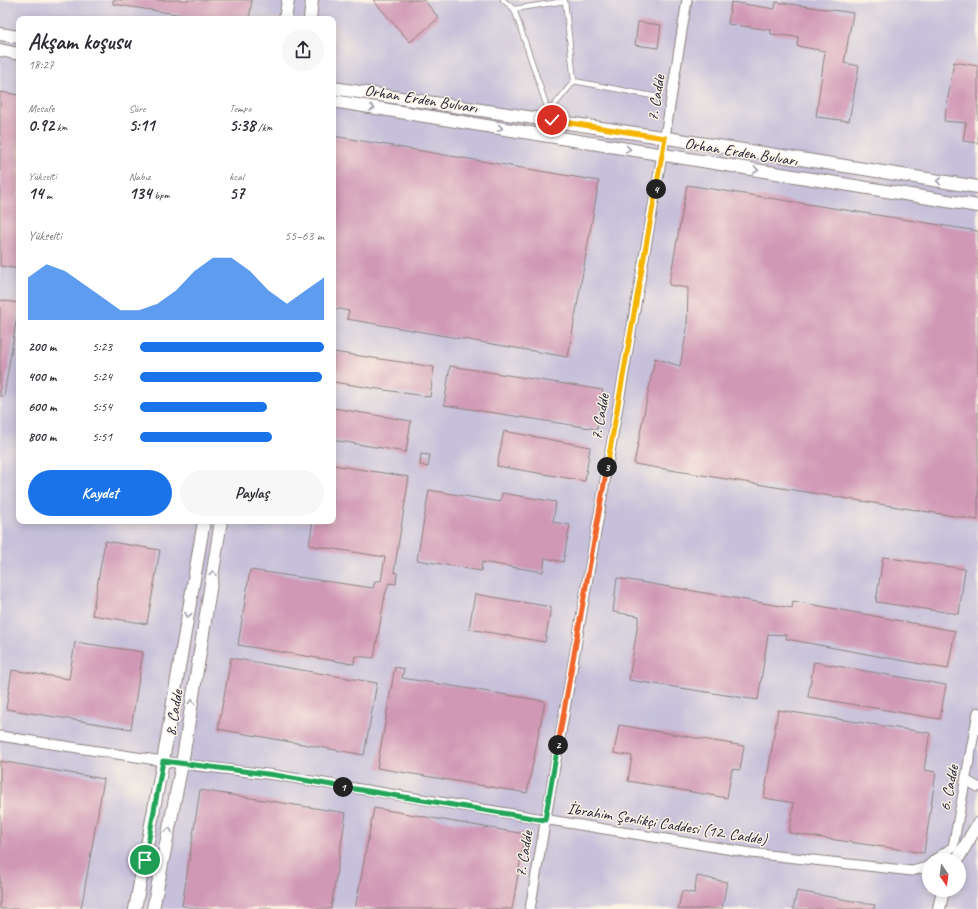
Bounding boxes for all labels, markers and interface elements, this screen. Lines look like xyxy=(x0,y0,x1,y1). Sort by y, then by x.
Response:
text: Akşam koşusu xyxy=(28,28,130,56)
button: share xyxy=(282,29,324,71)
text: 18:27 xyxy=(28,57,54,73)
street label: 7. Cadde xyxy=(642,72,670,123)
street label: Orhan Erden Bulvarı xyxy=(363,80,480,118)
text: Mesafe xyxy=(28,101,54,115)
text: Süre xyxy=(129,101,146,115)
text: Tempo xyxy=(229,101,251,115)
one-way arrow xyxy=(368,103,375,111)
pin xyxy=(535,103,569,137)
icon: check xyxy=(541,109,563,131)
text: 0.92 xyxy=(28,115,54,136)
text: 5:11 xyxy=(129,115,155,136)
text: 5:38 xyxy=(229,115,255,136)
text: km xyxy=(54,120,68,134)
text: /km xyxy=(255,120,272,134)
one-way arrow xyxy=(497,123,503,132)
street label: Orhan Erden Bulvarı xyxy=(683,133,800,171)
one-way arrow xyxy=(625,144,631,153)
one-way arrow xyxy=(753,166,759,174)
text: Yükselti xyxy=(28,169,57,183)
text: Nabız xyxy=(129,169,150,183)
text: kcal xyxy=(229,169,244,183)
one-way arrow xyxy=(936,177,943,186)
pin: 4 xyxy=(646,179,666,199)
text: 4 xyxy=(654,182,658,196)
text: 14 xyxy=(28,183,43,204)
text: 134 xyxy=(129,183,152,204)
text: 57 xyxy=(229,183,244,204)
text: m xyxy=(43,188,52,202)
text: bpm xyxy=(152,188,169,202)
text: Yükselti xyxy=(28,228,62,244)
text: 55–63 m xyxy=(284,228,324,244)
text: 200 m xyxy=(28,339,56,355)
text: 5:23 xyxy=(92,339,112,355)
text: 400 m xyxy=(28,369,56,385)
text: 5:24 xyxy=(92,369,112,385)
street label: 7. Cadde xyxy=(586,391,614,442)
text: 600 m xyxy=(28,399,56,415)
text: 5:54 xyxy=(92,399,112,415)
text: 800 m xyxy=(28,429,56,445)
text: 5:51 xyxy=(92,429,112,445)
pin: 3 xyxy=(597,457,617,477)
text: 3 xyxy=(605,460,609,474)
button: Kaydet xyxy=(28,470,172,516)
button: Paylaş xyxy=(180,470,324,516)
one-way arrow xyxy=(208,570,217,576)
one-way arrow xyxy=(184,612,193,618)
street label: 8. Cadde xyxy=(160,687,188,738)
one-way arrow xyxy=(187,699,196,705)
pin: 2 xyxy=(548,735,568,755)
text: 2 xyxy=(556,738,560,752)
street label: 6. Cadde xyxy=(935,761,964,813)
pin: 1 xyxy=(333,777,353,797)
text: 1 xyxy=(341,780,345,794)
street label: İbrahim Şenlikçi Caddesi (12. Cadde) xyxy=(566,798,769,850)
one-way arrow xyxy=(164,826,172,833)
street label: 7. Cadde xyxy=(510,828,538,879)
pin xyxy=(128,843,162,877)
icon: arrive xyxy=(134,849,156,871)
north arrow xyxy=(922,853,966,897)
map controls xyxy=(922,853,966,897)

